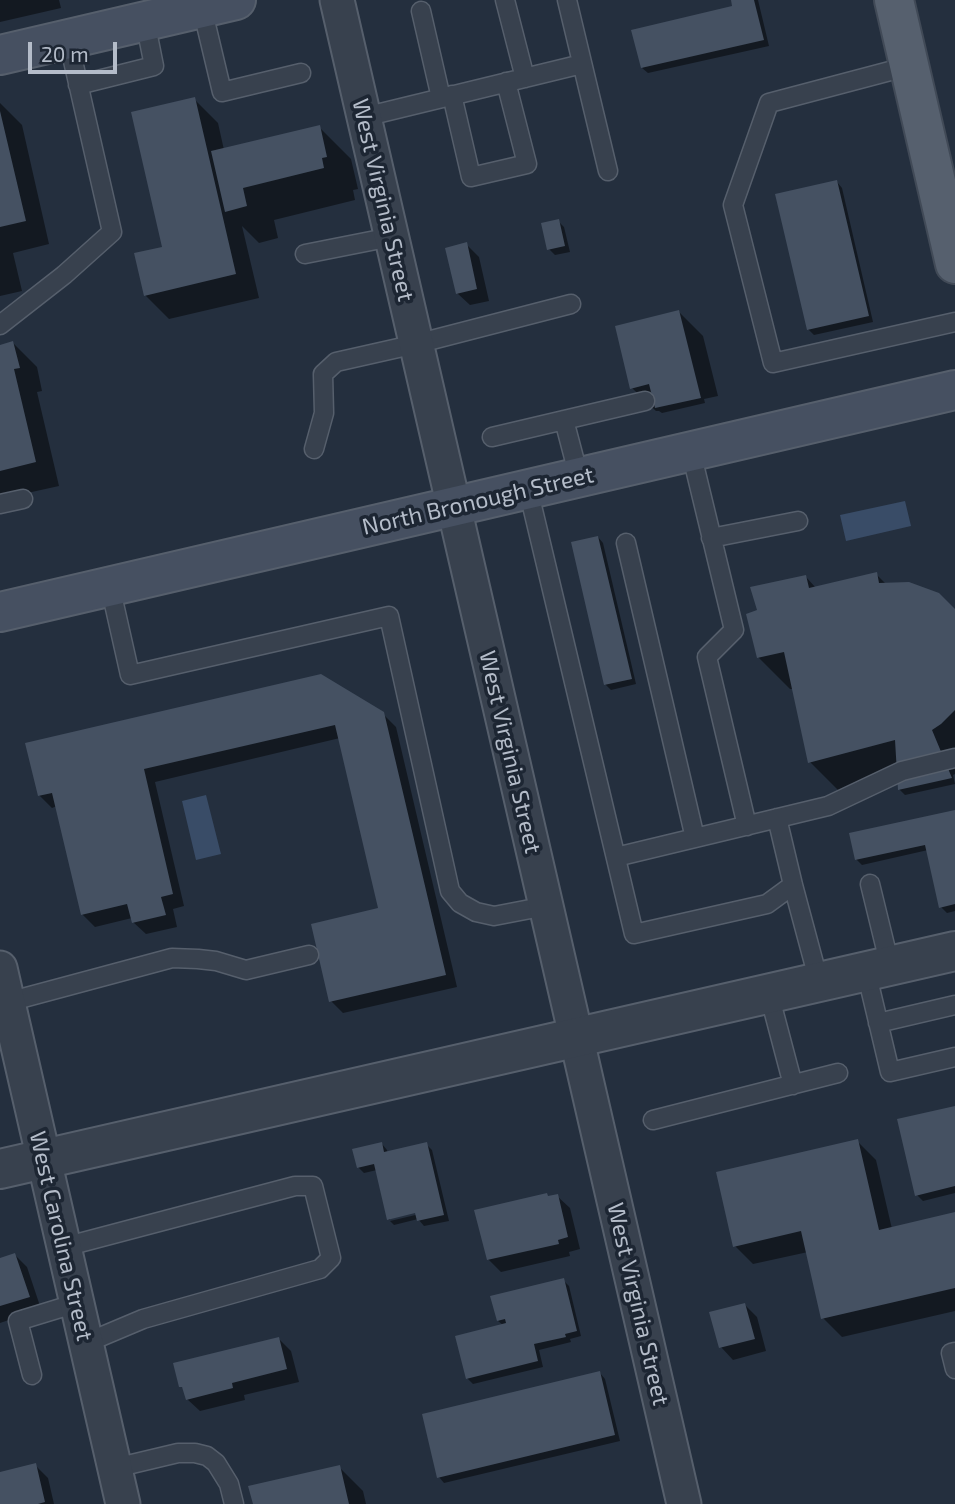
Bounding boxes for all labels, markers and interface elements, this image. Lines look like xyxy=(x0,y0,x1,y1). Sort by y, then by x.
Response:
scale bar xyxy=(32,28,121,72)
text: 20 m xyxy=(41,41,89,66)
street label: West Virginia Street xyxy=(346,96,420,304)
street label: North Bronough Street xyxy=(360,461,596,541)
street label: West Virginia Street xyxy=(473,648,547,856)
street label: West Carolina Street xyxy=(23,1128,99,1344)
street label: West Virginia Street xyxy=(601,1200,675,1408)

